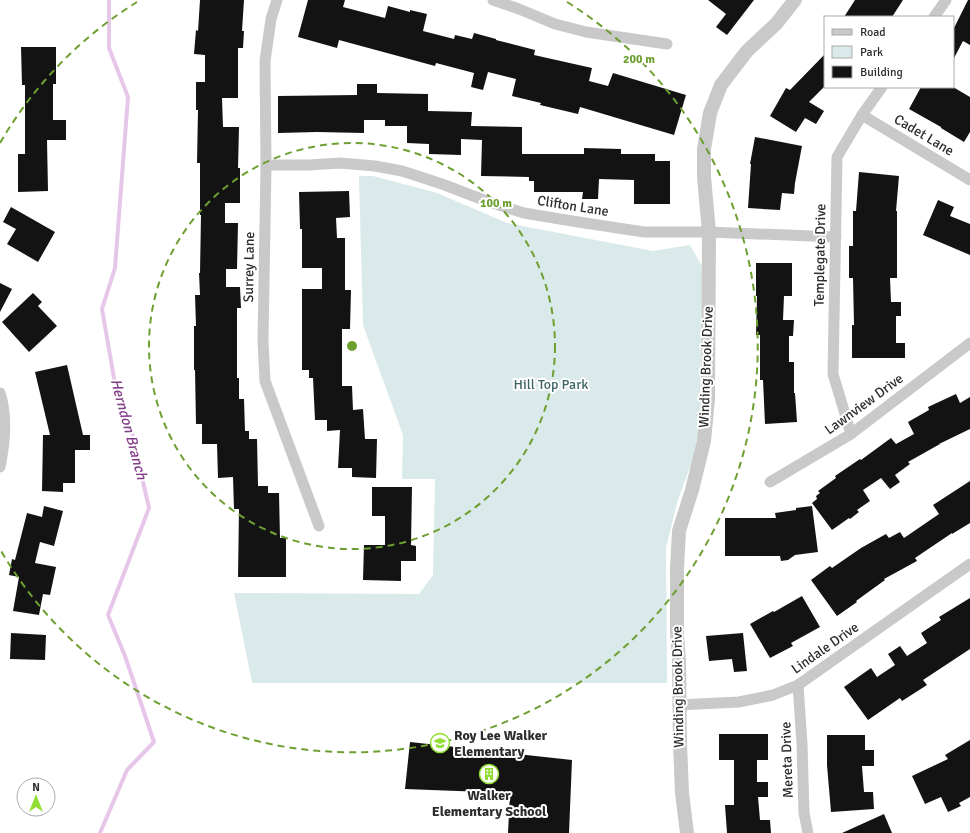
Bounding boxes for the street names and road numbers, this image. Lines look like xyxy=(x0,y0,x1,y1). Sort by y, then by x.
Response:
street label: Cadet Lane xyxy=(891,111,957,159)
street label: Clifton Lane xyxy=(536,192,610,220)
street label: Templegate Drive xyxy=(811,203,829,307)
street label: Surrey Lane xyxy=(240,231,258,303)
street label: Winding Brook Drive xyxy=(695,306,717,428)
street label: Lawnview Drive xyxy=(821,370,907,438)
street label: Lindale Drive xyxy=(788,619,862,677)
street label: Winding Brook Drive xyxy=(668,626,688,748)
street label: Mereta Drive xyxy=(777,721,797,799)

